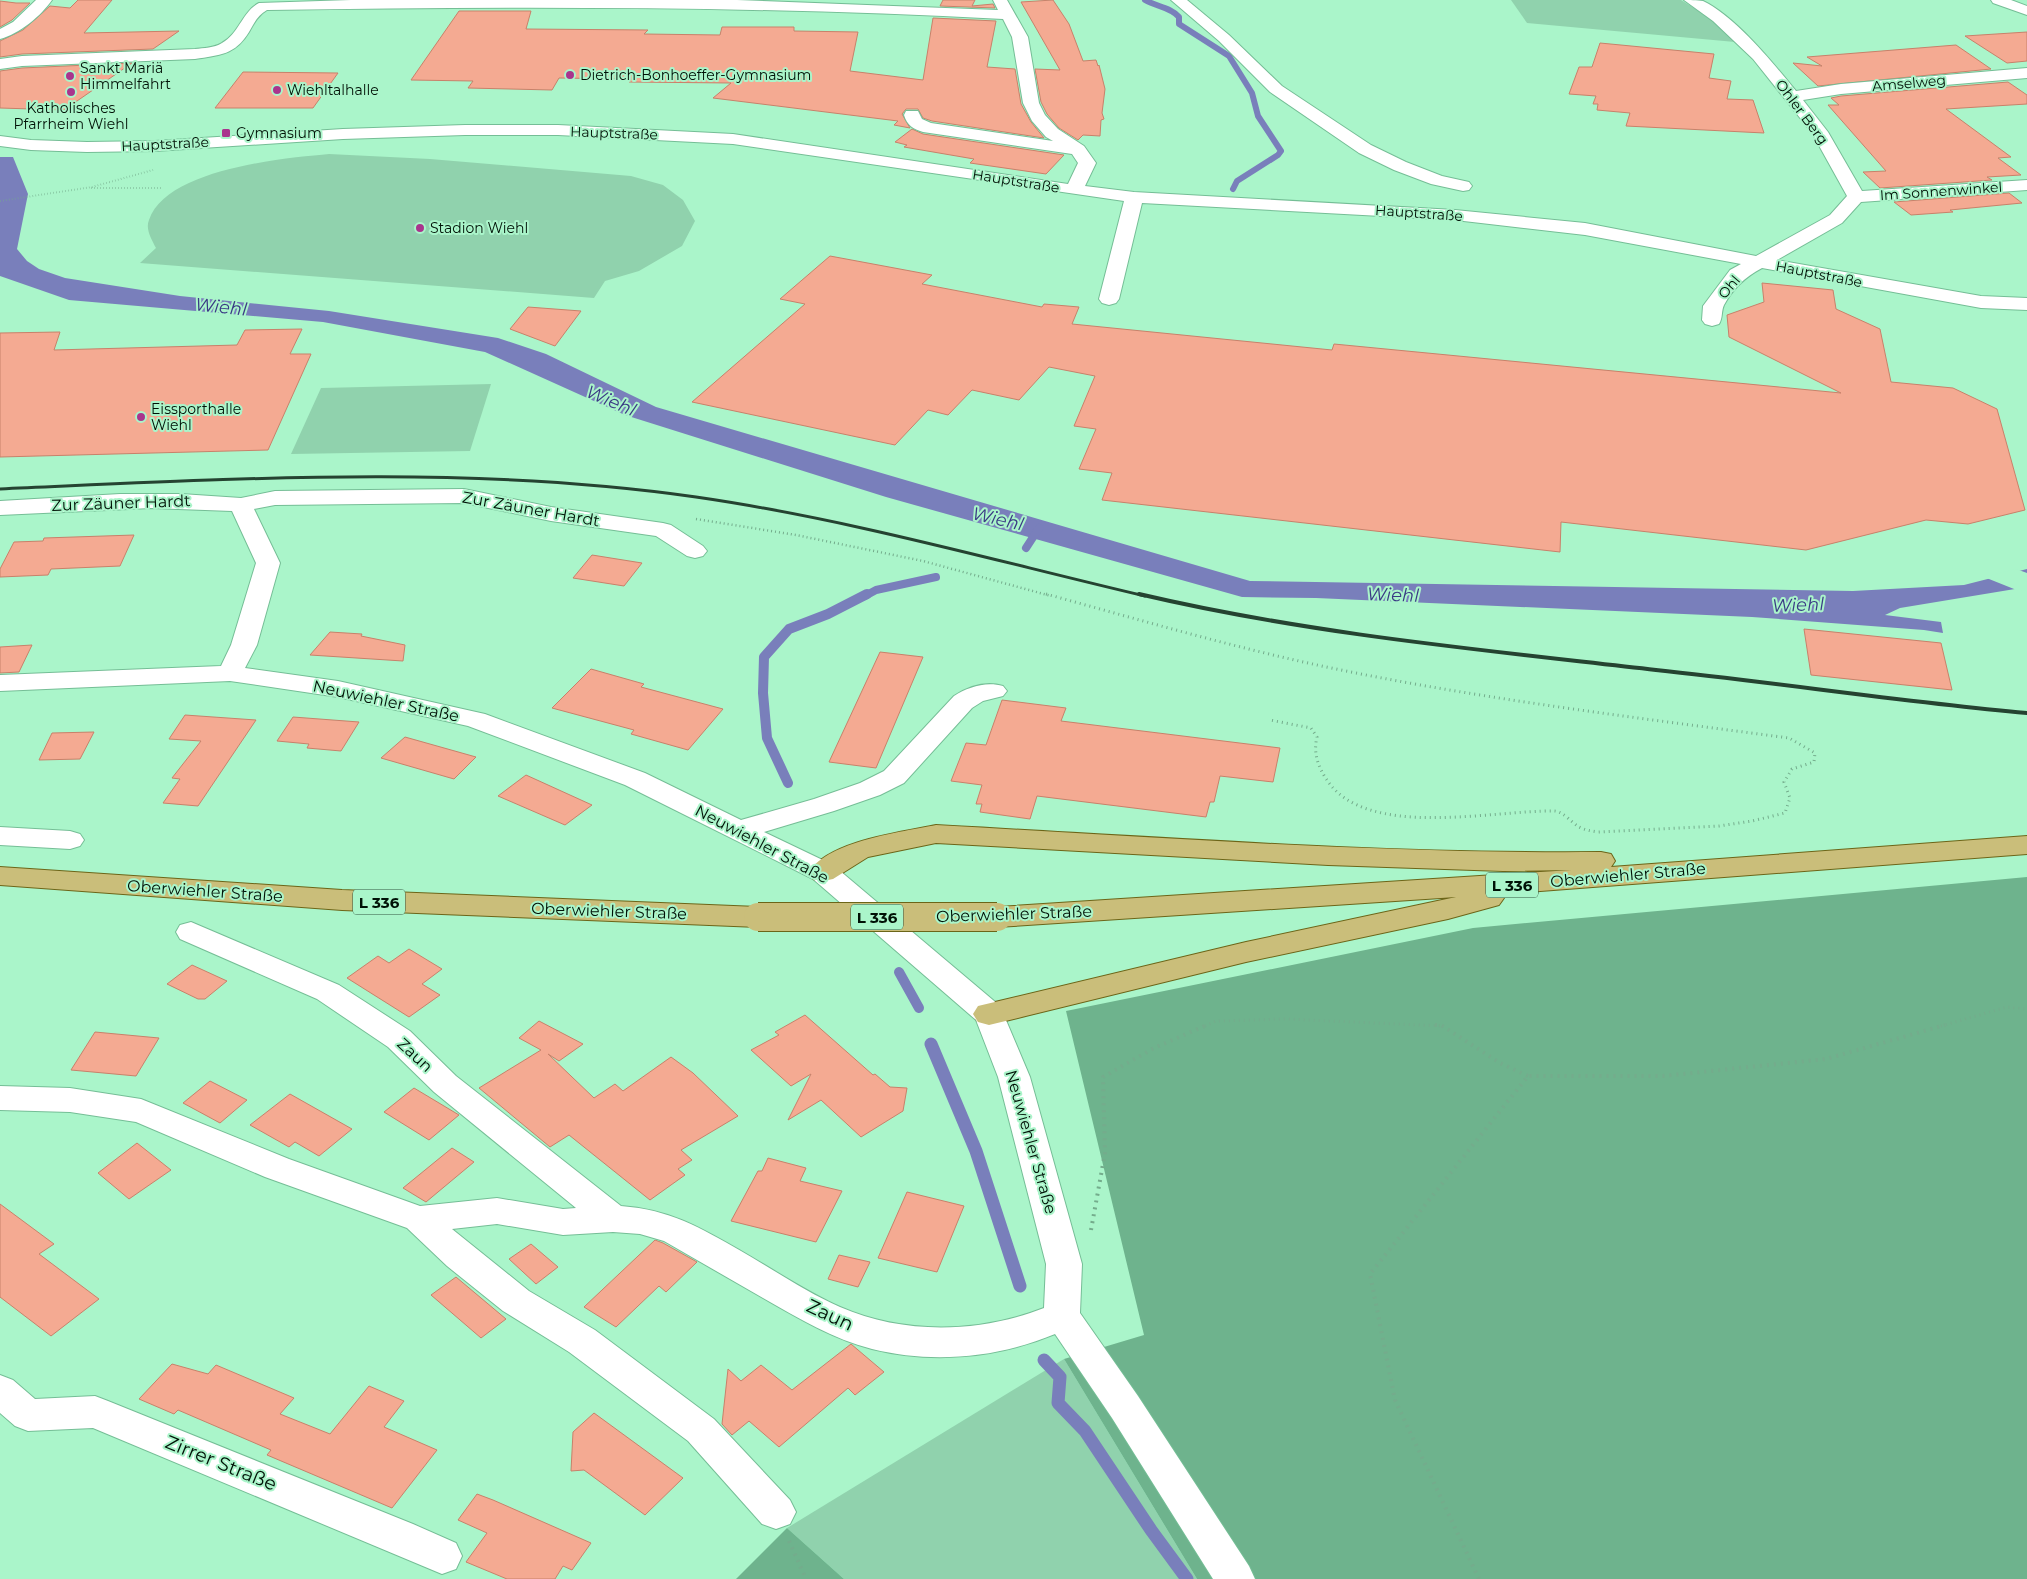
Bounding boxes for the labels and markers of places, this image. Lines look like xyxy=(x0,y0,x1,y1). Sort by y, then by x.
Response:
place label: Sankt Mariä Himmelfahrt xyxy=(80,59,171,93)
place label: Dietrich-Bonhoeffer-Gymnasium xyxy=(580,66,811,84)
marker: Dietrich-Bonhoeffer-Gymnasium xyxy=(564,69,576,81)
marker: Sankt Mariä Himmelfahrt xyxy=(64,70,76,82)
place label: Wiehltalhalle xyxy=(287,81,379,99)
marker: Wiehltalhalle xyxy=(271,84,283,96)
marker: Katholisches Pfarrheim Wiehl xyxy=(65,86,77,98)
place label: Katholisches Pfarrheim Wiehl xyxy=(14,99,128,133)
place label: Gymnasium xyxy=(236,124,322,142)
marker: Gymnasium xyxy=(220,127,232,139)
place label: Stadion Wiehl xyxy=(430,219,528,237)
marker: Stadion Wiehl xyxy=(414,222,426,234)
place label: Eissporthalle Wiehl xyxy=(151,400,241,434)
marker: Eissporthalle Wiehl xyxy=(135,411,147,423)

